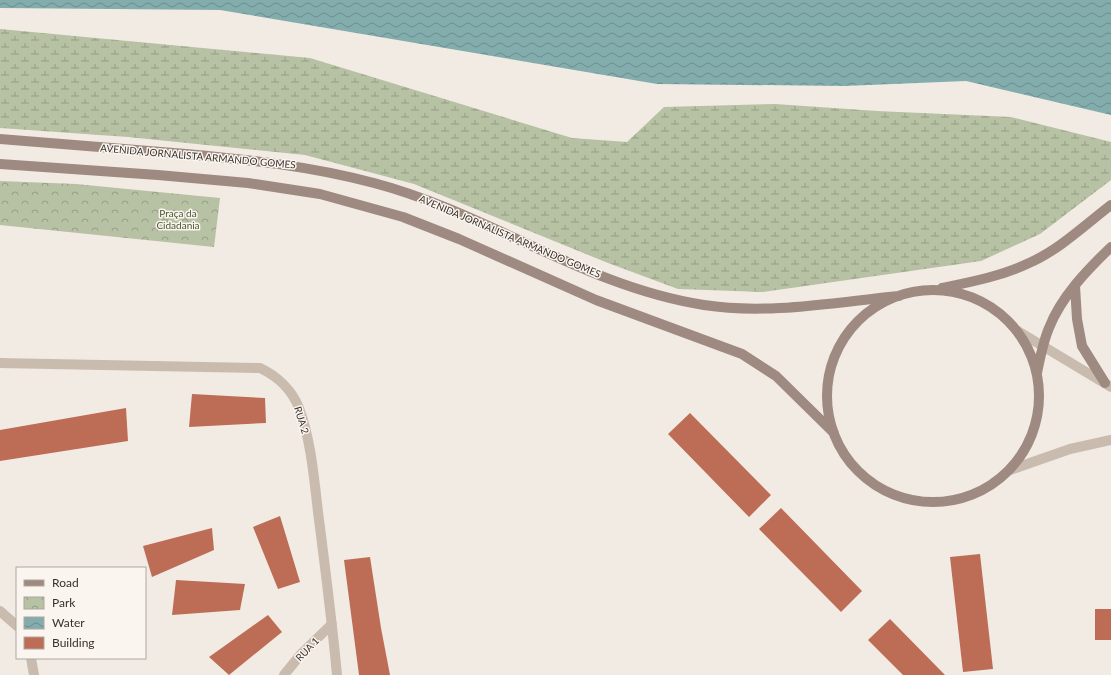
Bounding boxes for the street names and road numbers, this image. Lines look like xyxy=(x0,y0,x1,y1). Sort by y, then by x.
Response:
street label: AVENIDA JORNALISTA ARMANDO GOMES xyxy=(100,141,296,171)
street label: AVENIDA JORNALISTA ARMANDO GOMES xyxy=(417,192,603,280)
street label: RUA 2 xyxy=(292,405,312,435)
street label: RUA 1 xyxy=(293,635,321,663)

